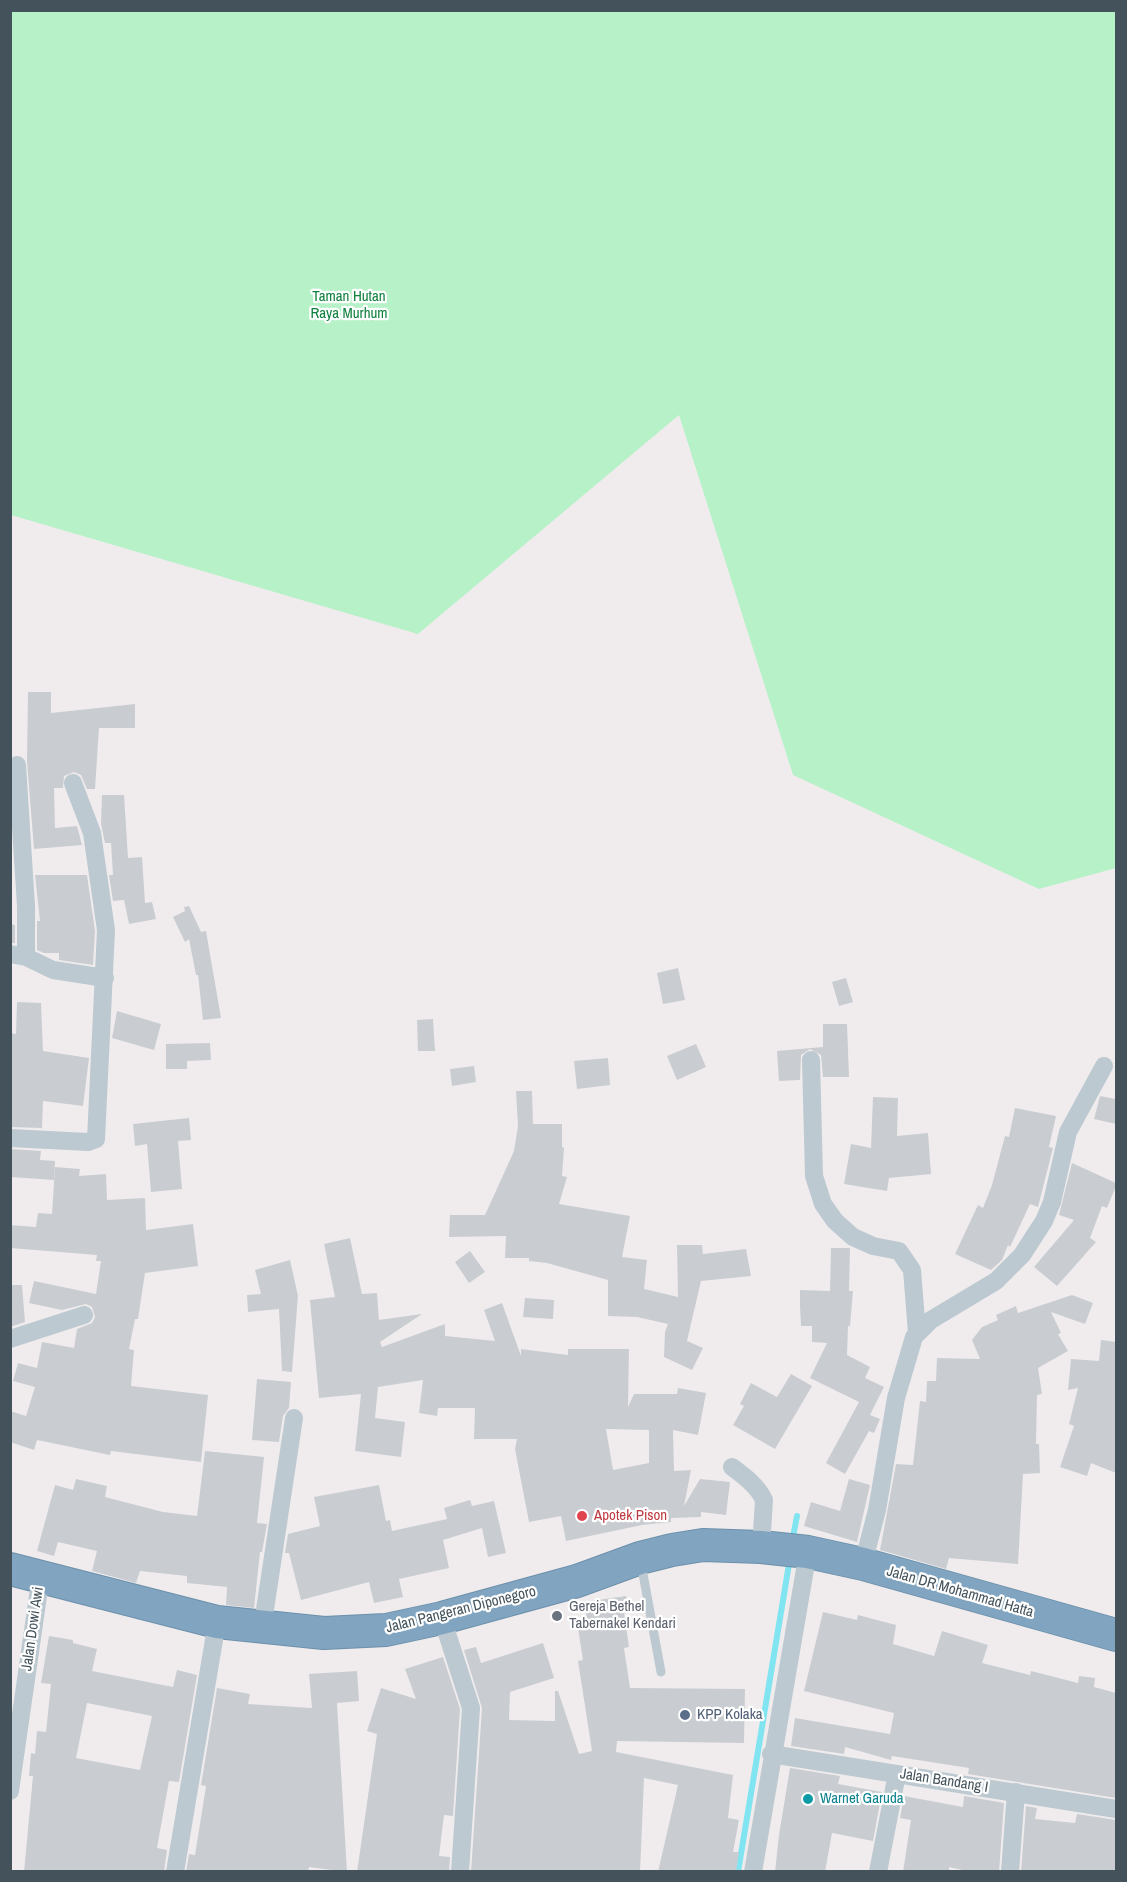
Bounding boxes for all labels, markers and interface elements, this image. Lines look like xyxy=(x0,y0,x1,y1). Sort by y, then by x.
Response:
park label: Taman Hutan Raya Murhum xyxy=(310,288,388,323)
place label: Apotek Pison xyxy=(594,1507,667,1525)
marker: Apotek Pison xyxy=(575,1509,589,1523)
street label: Jalan DR Mohammad Hatta xyxy=(885,1562,1035,1622)
street label: Jalan Pangeran Diponegoro xyxy=(384,1583,538,1637)
street label: Jalan Dowi Awi xyxy=(18,1586,48,1672)
place label: Gereja Bethel Tabernakel Kendari xyxy=(569,1598,676,1633)
marker: Gereja Bethel Tabernakel Kendari xyxy=(550,1609,564,1623)
place label: KPP Kolaka xyxy=(697,1706,763,1724)
marker: KPP Kolaka xyxy=(678,1708,692,1722)
street label: Jalan Bandang I xyxy=(899,1765,989,1797)
place label: Warnet Garuda xyxy=(820,1790,904,1808)
marker: Warnet Garuda xyxy=(801,1792,815,1806)

